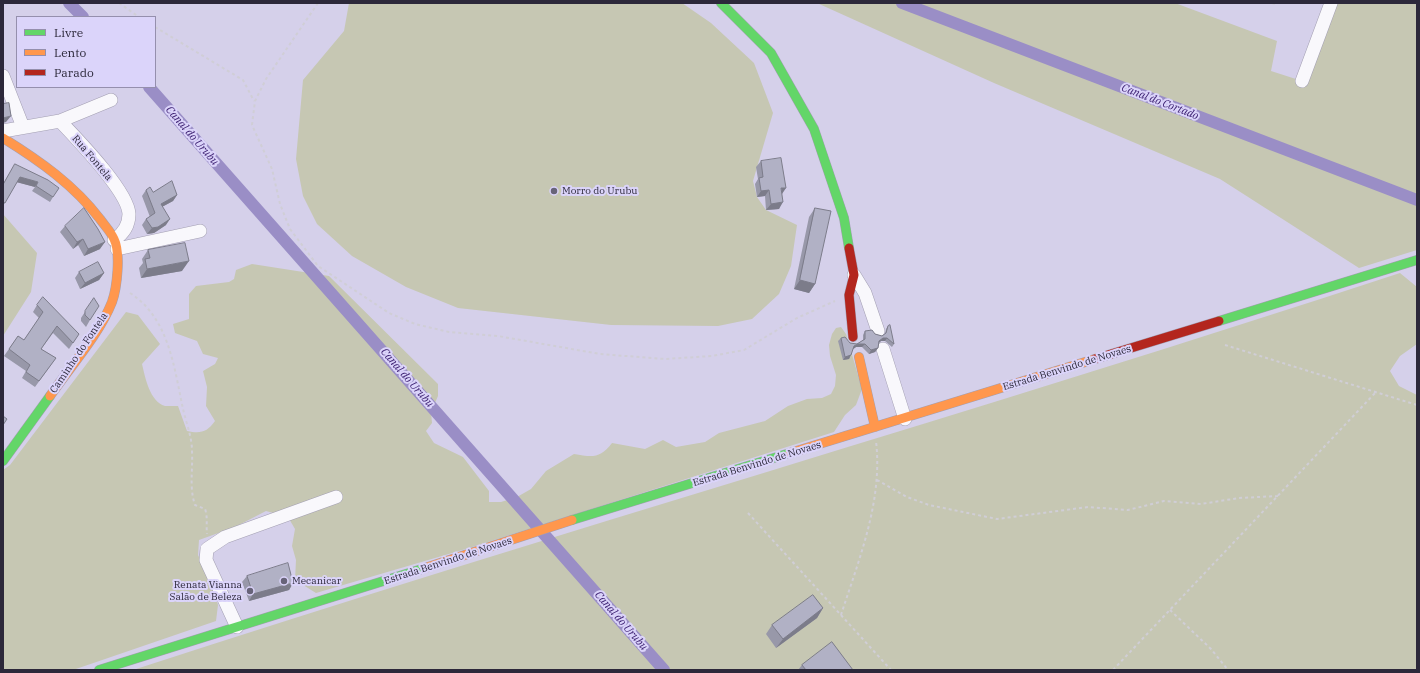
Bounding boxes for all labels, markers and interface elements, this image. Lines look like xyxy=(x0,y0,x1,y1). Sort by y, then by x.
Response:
legend xyxy=(16,16,156,88)
text: Livre xyxy=(54,25,83,40)
text: Lento xyxy=(54,45,86,60)
text: Parado xyxy=(54,65,94,80)
water label: Canal do Cortado xyxy=(1120,81,1200,123)
water label: Canal do Urubu xyxy=(163,104,221,168)
street label: Rua Fontela xyxy=(69,133,115,183)
place label: Morro do Urubu xyxy=(562,185,638,197)
marker: Morro do Urubu xyxy=(549,186,559,196)
street label: Caminho do Fontela xyxy=(48,311,110,395)
street label: Estrada Benvindo de Novaes xyxy=(1001,343,1133,393)
water label: Canal do Urubu xyxy=(378,346,436,410)
street label: Estrada Benvindo de Novaes xyxy=(691,439,823,489)
street label: Estrada Benvindo de Novaes xyxy=(383,535,513,587)
place label: Mecanicar xyxy=(292,575,341,587)
marker: Mecanicar xyxy=(279,576,289,586)
place label: Renata Vianna Salão de Beleza xyxy=(170,579,242,602)
marker: Renata Vianna Salão de Beleza xyxy=(245,586,255,596)
water label: Canal do Urubu xyxy=(592,589,650,653)

